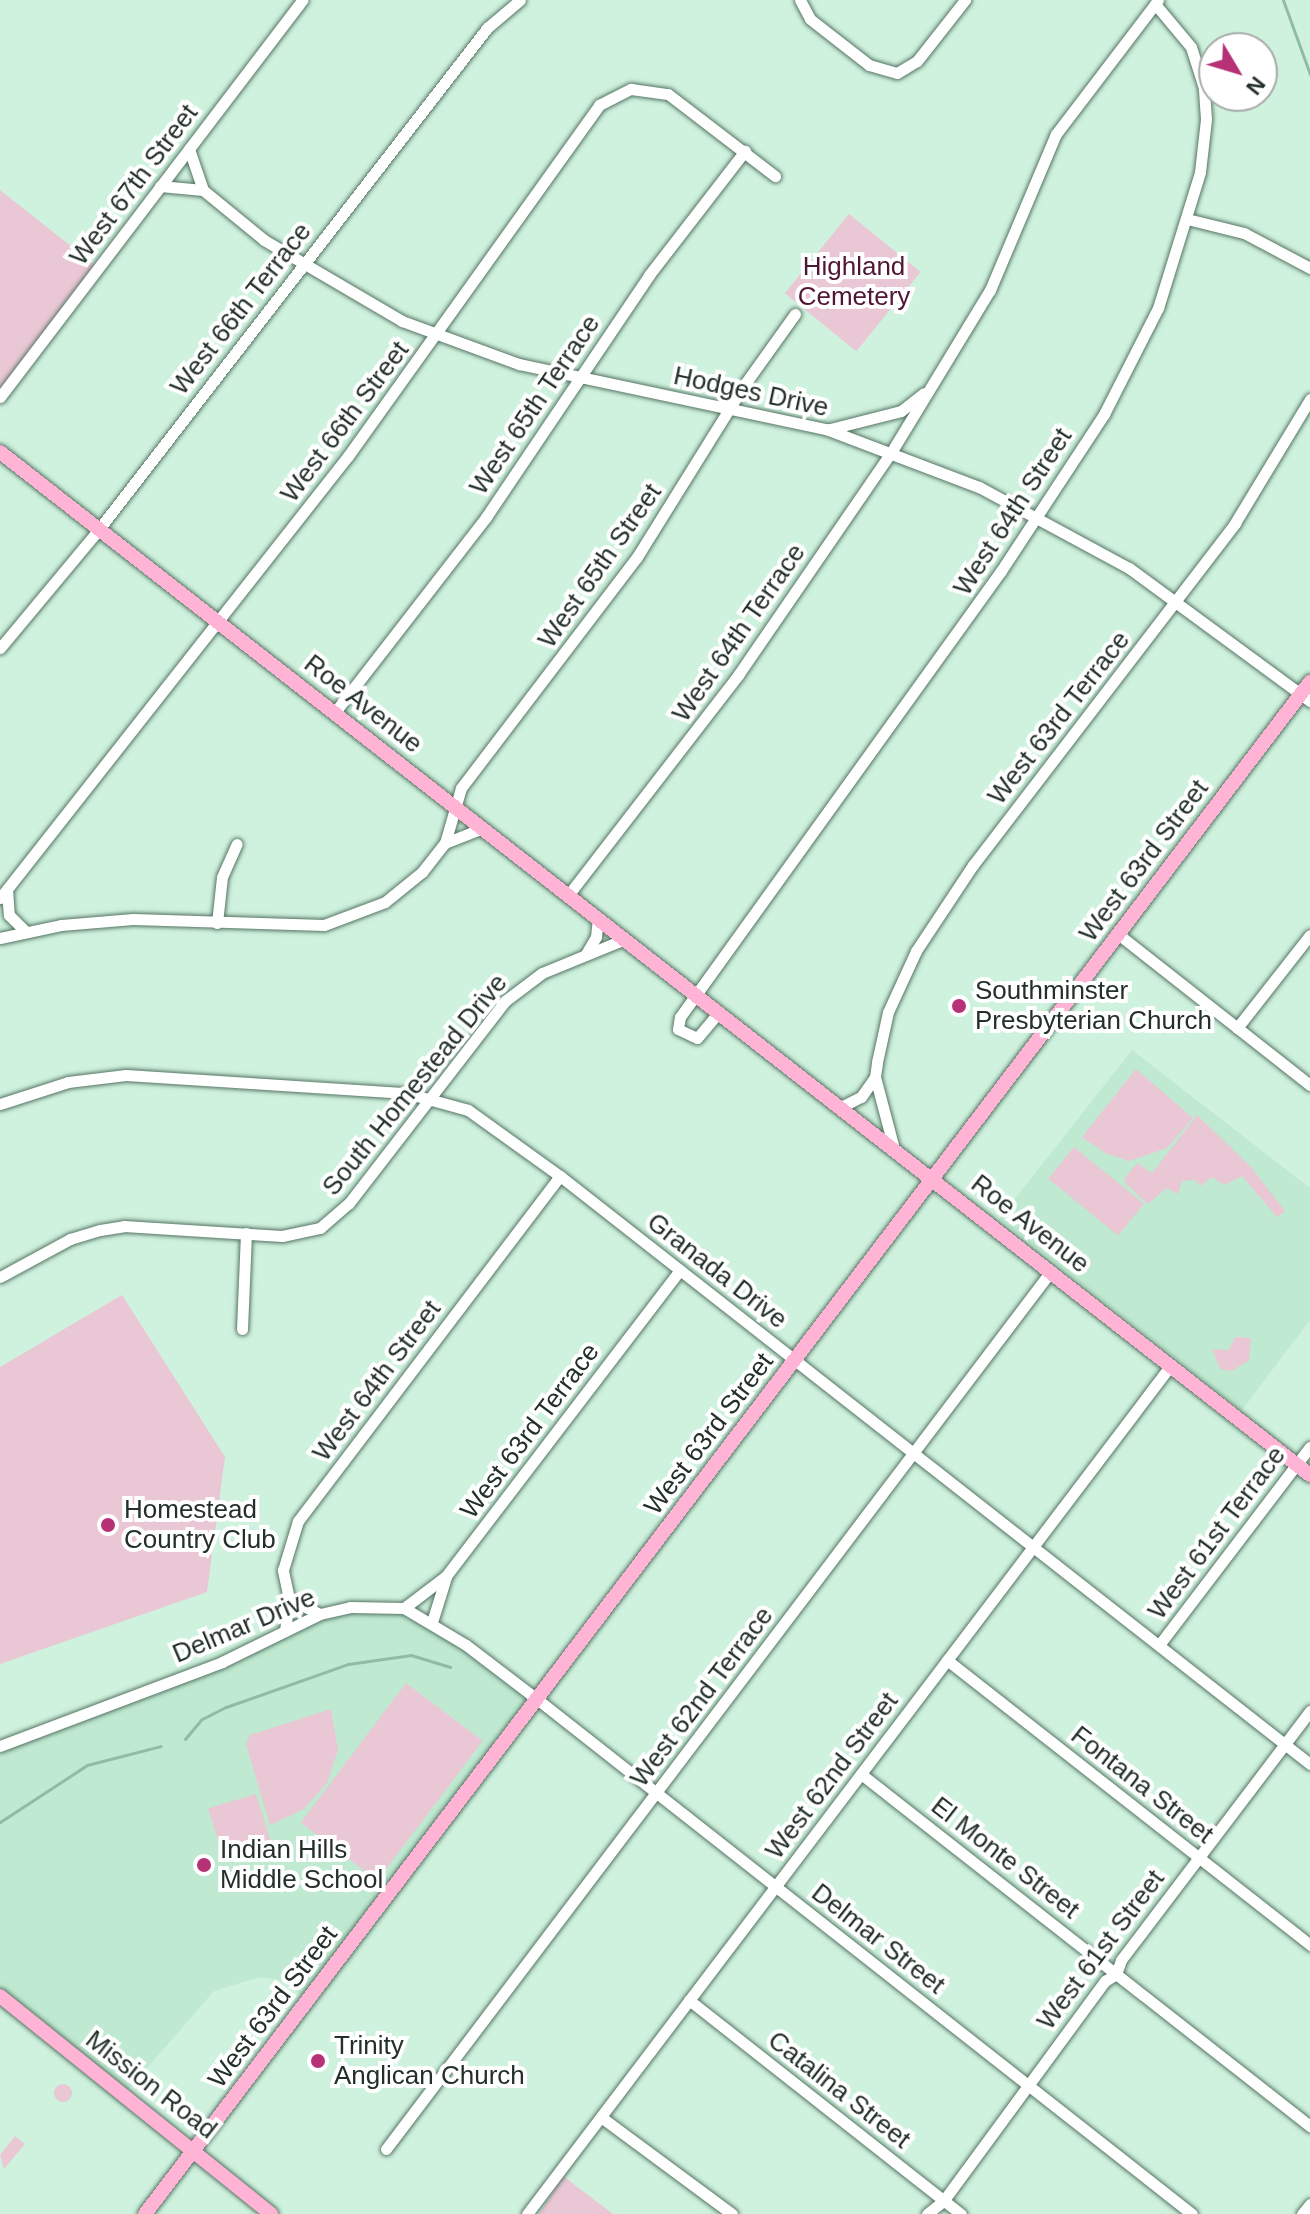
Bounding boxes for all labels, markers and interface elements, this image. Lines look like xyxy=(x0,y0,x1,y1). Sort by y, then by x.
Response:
north arrow xyxy=(1198,32,1278,112)
text: N xyxy=(1241,72,1270,100)
street label: West 67th Street xyxy=(63,98,205,272)
street label: West 66th Terrace xyxy=(164,216,318,402)
park label: Highland Cemetery xyxy=(798,251,910,312)
street label: West 65th Terrace xyxy=(463,309,607,501)
street label: West 66th Street xyxy=(274,335,416,509)
street label: Hodges Drive xyxy=(671,360,831,424)
street label: West 64th Street xyxy=(947,422,1079,602)
street label: West 65th Street xyxy=(532,478,668,654)
street label: West 64th Terrace xyxy=(666,538,812,728)
street label: West 63rd Terrace xyxy=(981,625,1137,811)
street label: Roe Avenue xyxy=(297,648,429,760)
street label: West 63rd Street xyxy=(1073,774,1215,948)
street label: South Homestead Drive xyxy=(316,968,514,1202)
place label: Southminster Presbyterian Church xyxy=(975,975,1212,1036)
marker: Southminster Presbyterian Church xyxy=(950,997,968,1015)
street label: Roe Avenue xyxy=(964,1168,1096,1280)
street label: Granada Drive xyxy=(641,1207,793,1335)
street label: West 64th Street xyxy=(306,1294,448,1468)
street label: West 63rd Terrace xyxy=(454,1337,606,1525)
street label: West 63rd Street xyxy=(638,1347,780,1521)
street label: West 61st Terrace xyxy=(1142,1440,1292,1626)
place label: Homestead Country Club xyxy=(124,1494,276,1556)
marker: Homestead Country Club xyxy=(99,1516,117,1534)
street label: Delmar Drive xyxy=(168,1582,320,1670)
street label: West 62nd Terrace xyxy=(624,1601,780,1793)
street label: West 62nd Street xyxy=(759,1687,905,1865)
street label: Fontana Street xyxy=(1065,1720,1219,1850)
street label: El Monte Street xyxy=(925,1791,1085,1925)
place label: Indian Hills Middle School xyxy=(220,1834,383,1896)
marker: Indian Hills Middle School xyxy=(195,1856,213,1874)
street label: West 61st Street xyxy=(1031,1864,1171,2036)
street label: Delmar Street xyxy=(805,1877,951,2001)
street label: West 63rd Street xyxy=(202,1920,344,2094)
street label: Mission Road xyxy=(79,2024,223,2146)
street label: Catalina Street xyxy=(762,2025,916,2155)
place label: Trinity Anglican Church xyxy=(334,2030,525,2092)
marker: Trinity Anglican Church xyxy=(309,2052,327,2070)

